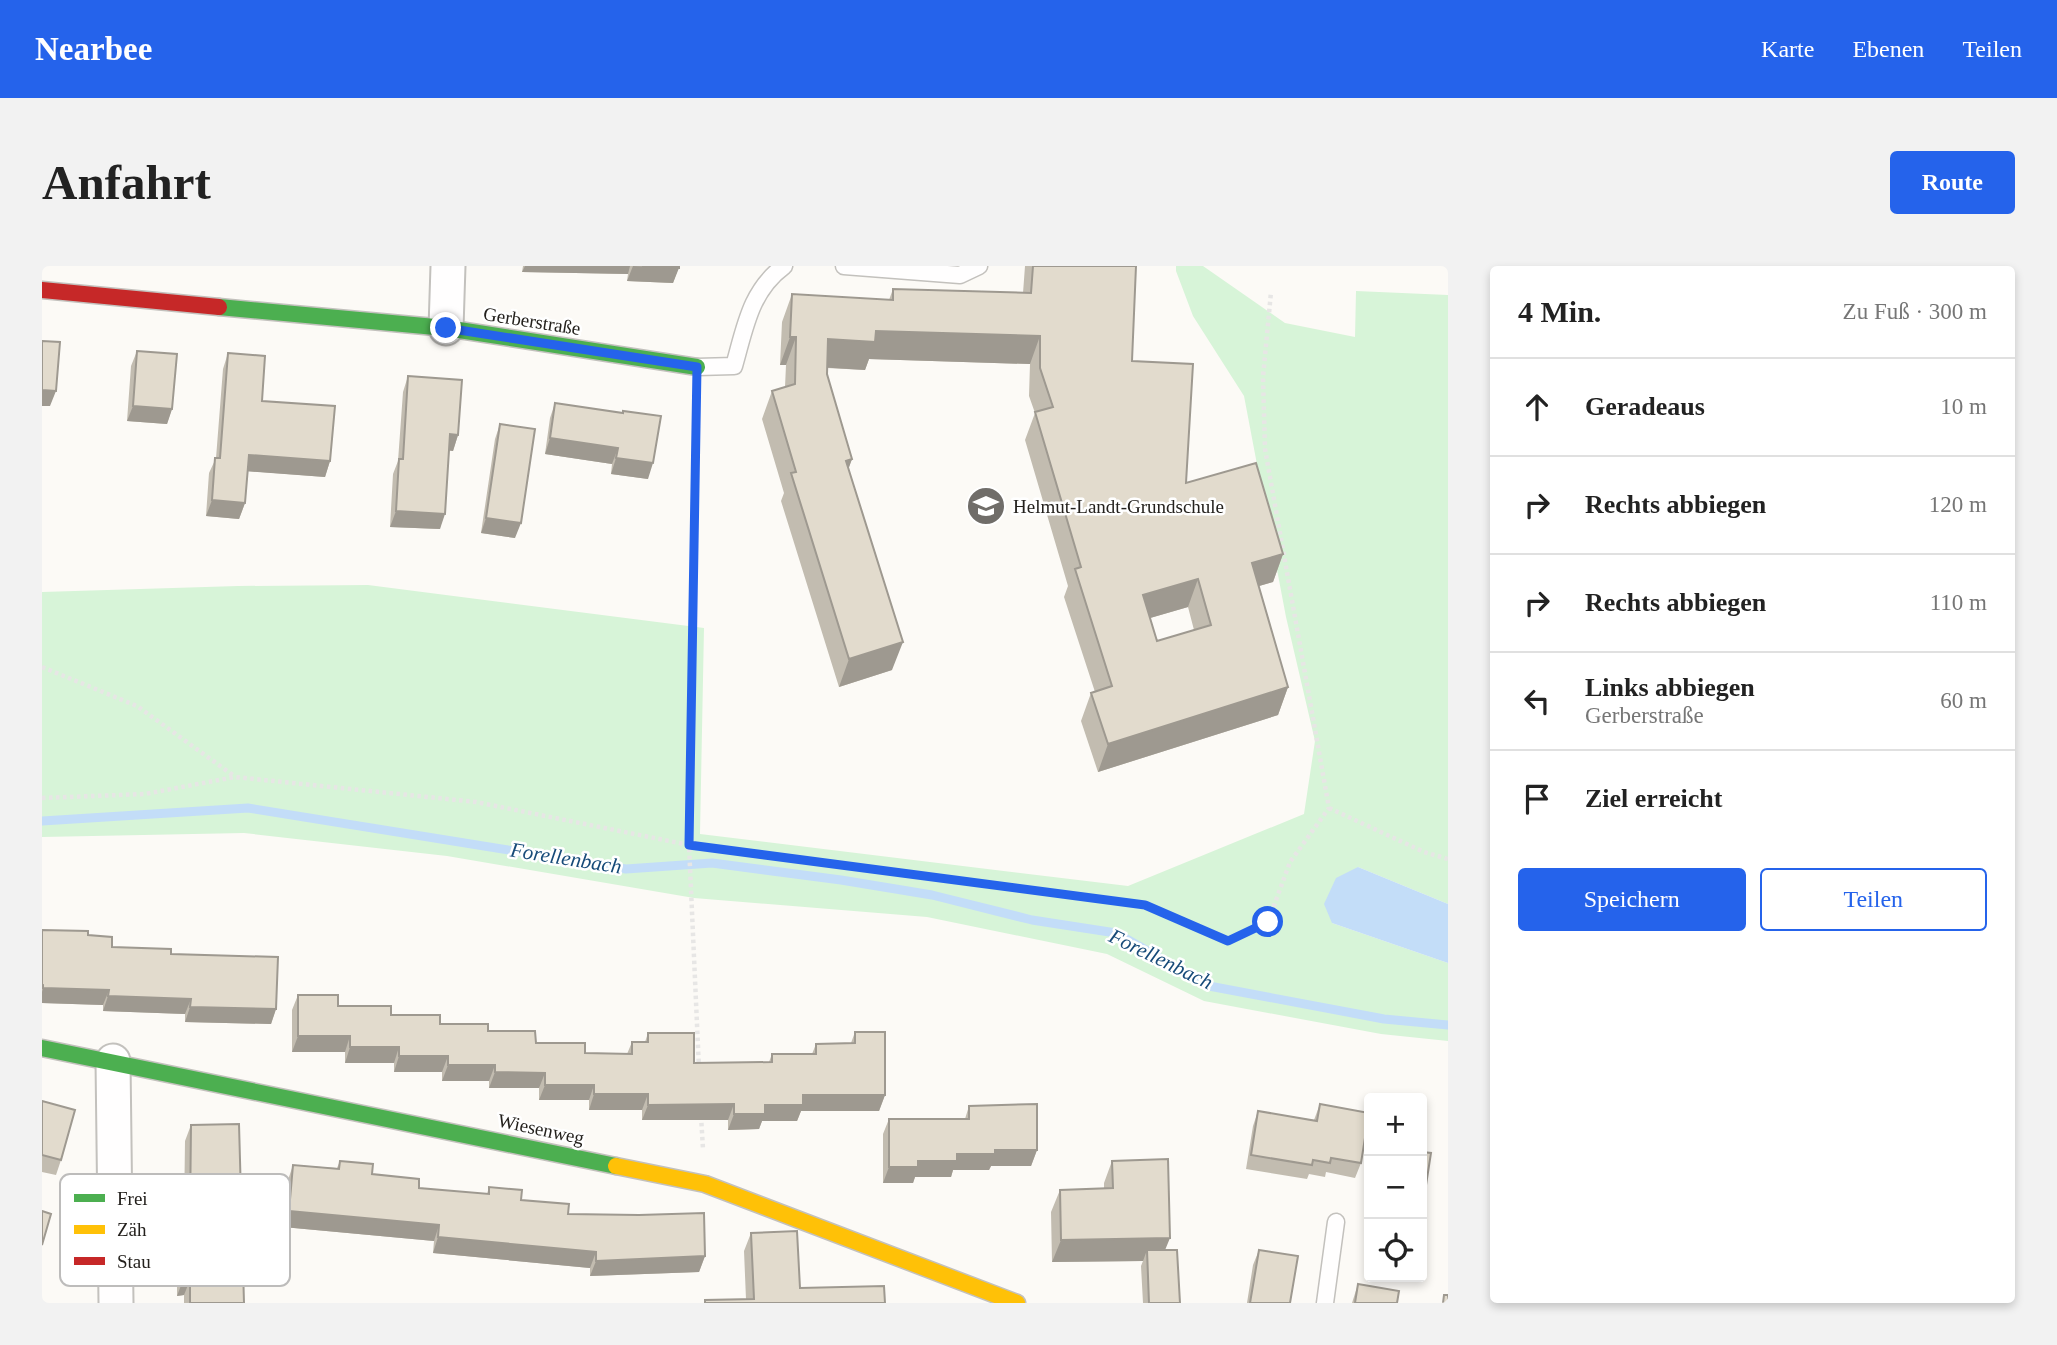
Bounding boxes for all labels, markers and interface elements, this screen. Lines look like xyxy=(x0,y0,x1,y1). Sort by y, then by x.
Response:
text: Nearbee xyxy=(35,31,152,67)
text: Karte xyxy=(1761,36,1814,62)
text: Ebenen xyxy=(1852,36,1924,62)
text: Teilen xyxy=(1962,36,2022,62)
button: Route xyxy=(1890,151,2015,214)
text: Anfahrt xyxy=(42,155,211,210)
text: 4 Min. xyxy=(1518,295,1601,328)
text: Zu Fuß · 300 m xyxy=(1843,299,1987,324)
street label: Gerberstraße xyxy=(482,303,582,339)
route end xyxy=(430,312,461,343)
icon: ahead xyxy=(1518,388,1556,426)
text: Geradeaus xyxy=(1585,392,1705,421)
text: 10 m xyxy=(1940,394,1987,419)
school or university icon: Helmut-Landt-Grundschule xyxy=(965,485,1007,527)
icon: right xyxy=(1518,486,1556,524)
text: Rechts abbiegen xyxy=(1585,490,1766,519)
text: 120 m xyxy=(1929,492,1987,517)
place label: Helmut-Landt-Grundschule xyxy=(1013,496,1224,517)
icon: right xyxy=(1518,584,1556,622)
text: Rechts abbiegen xyxy=(1585,588,1766,617)
text: 110 m xyxy=(1930,590,1987,615)
text: Links abbiegen xyxy=(1585,673,1755,702)
icon: left xyxy=(1518,682,1556,720)
text: 60 m xyxy=(1940,688,1987,713)
text: Gerberstraße xyxy=(1585,703,1704,728)
icon: arrive xyxy=(1518,780,1556,818)
text: Ziel erreicht xyxy=(1585,784,1722,813)
water label: Forellenbach xyxy=(508,837,623,879)
button: Speichern xyxy=(1518,868,1746,931)
button: Teilen xyxy=(1760,868,1987,931)
route start xyxy=(1252,906,1283,937)
water label: Forellenbach xyxy=(1104,923,1217,994)
map controls xyxy=(1364,1093,1427,1282)
button: + xyxy=(1364,1093,1427,1156)
street label: Wiesenweg xyxy=(496,1110,587,1149)
button: − xyxy=(1364,1156,1427,1219)
legend xyxy=(60,1174,290,1286)
text: Frei xyxy=(117,1188,148,1209)
text: Zäh xyxy=(117,1219,147,1240)
button: locate xyxy=(1364,1219,1427,1282)
text: Stau xyxy=(117,1251,151,1272)

